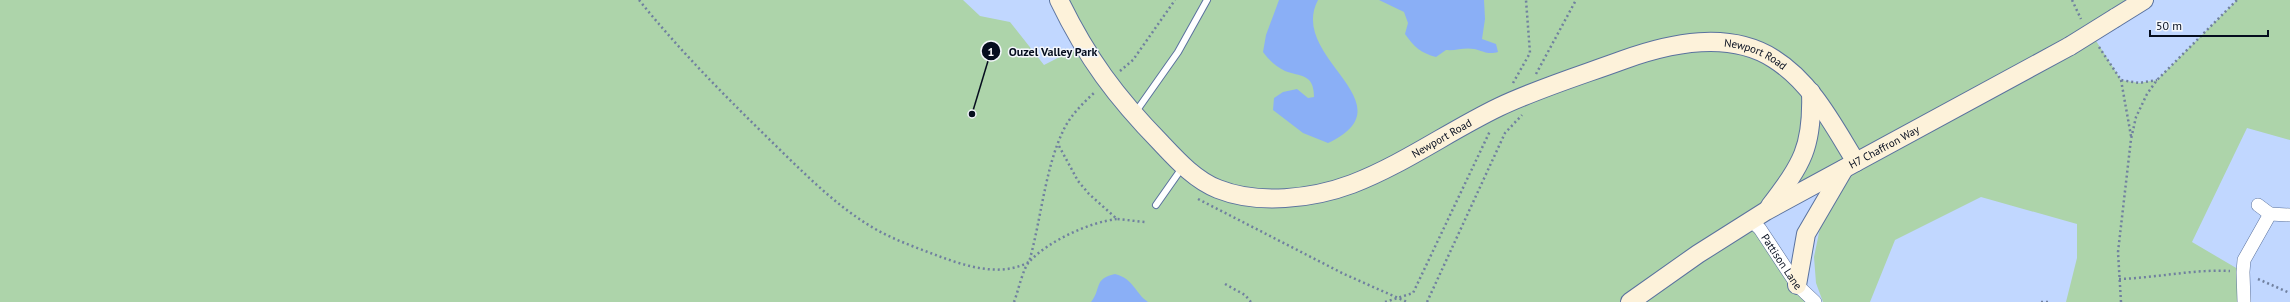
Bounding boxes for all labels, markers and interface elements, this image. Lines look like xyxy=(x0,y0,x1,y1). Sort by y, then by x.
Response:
scale bar xyxy=(2150,12,2268,38)
text: 50 m xyxy=(2156,18,2182,33)
street label: Newport Road xyxy=(1724,36,1790,73)
callout: Ouzel Valley Park xyxy=(981,39,1106,63)
text: 1 xyxy=(988,44,994,59)
text: Ouzel Valley Park xyxy=(1009,44,1097,59)
street label: Newport Road xyxy=(1409,115,1474,161)
street label: H7 Chaffron Way xyxy=(1846,122,1923,172)
street label: Pattison Lane xyxy=(1758,231,1805,293)

